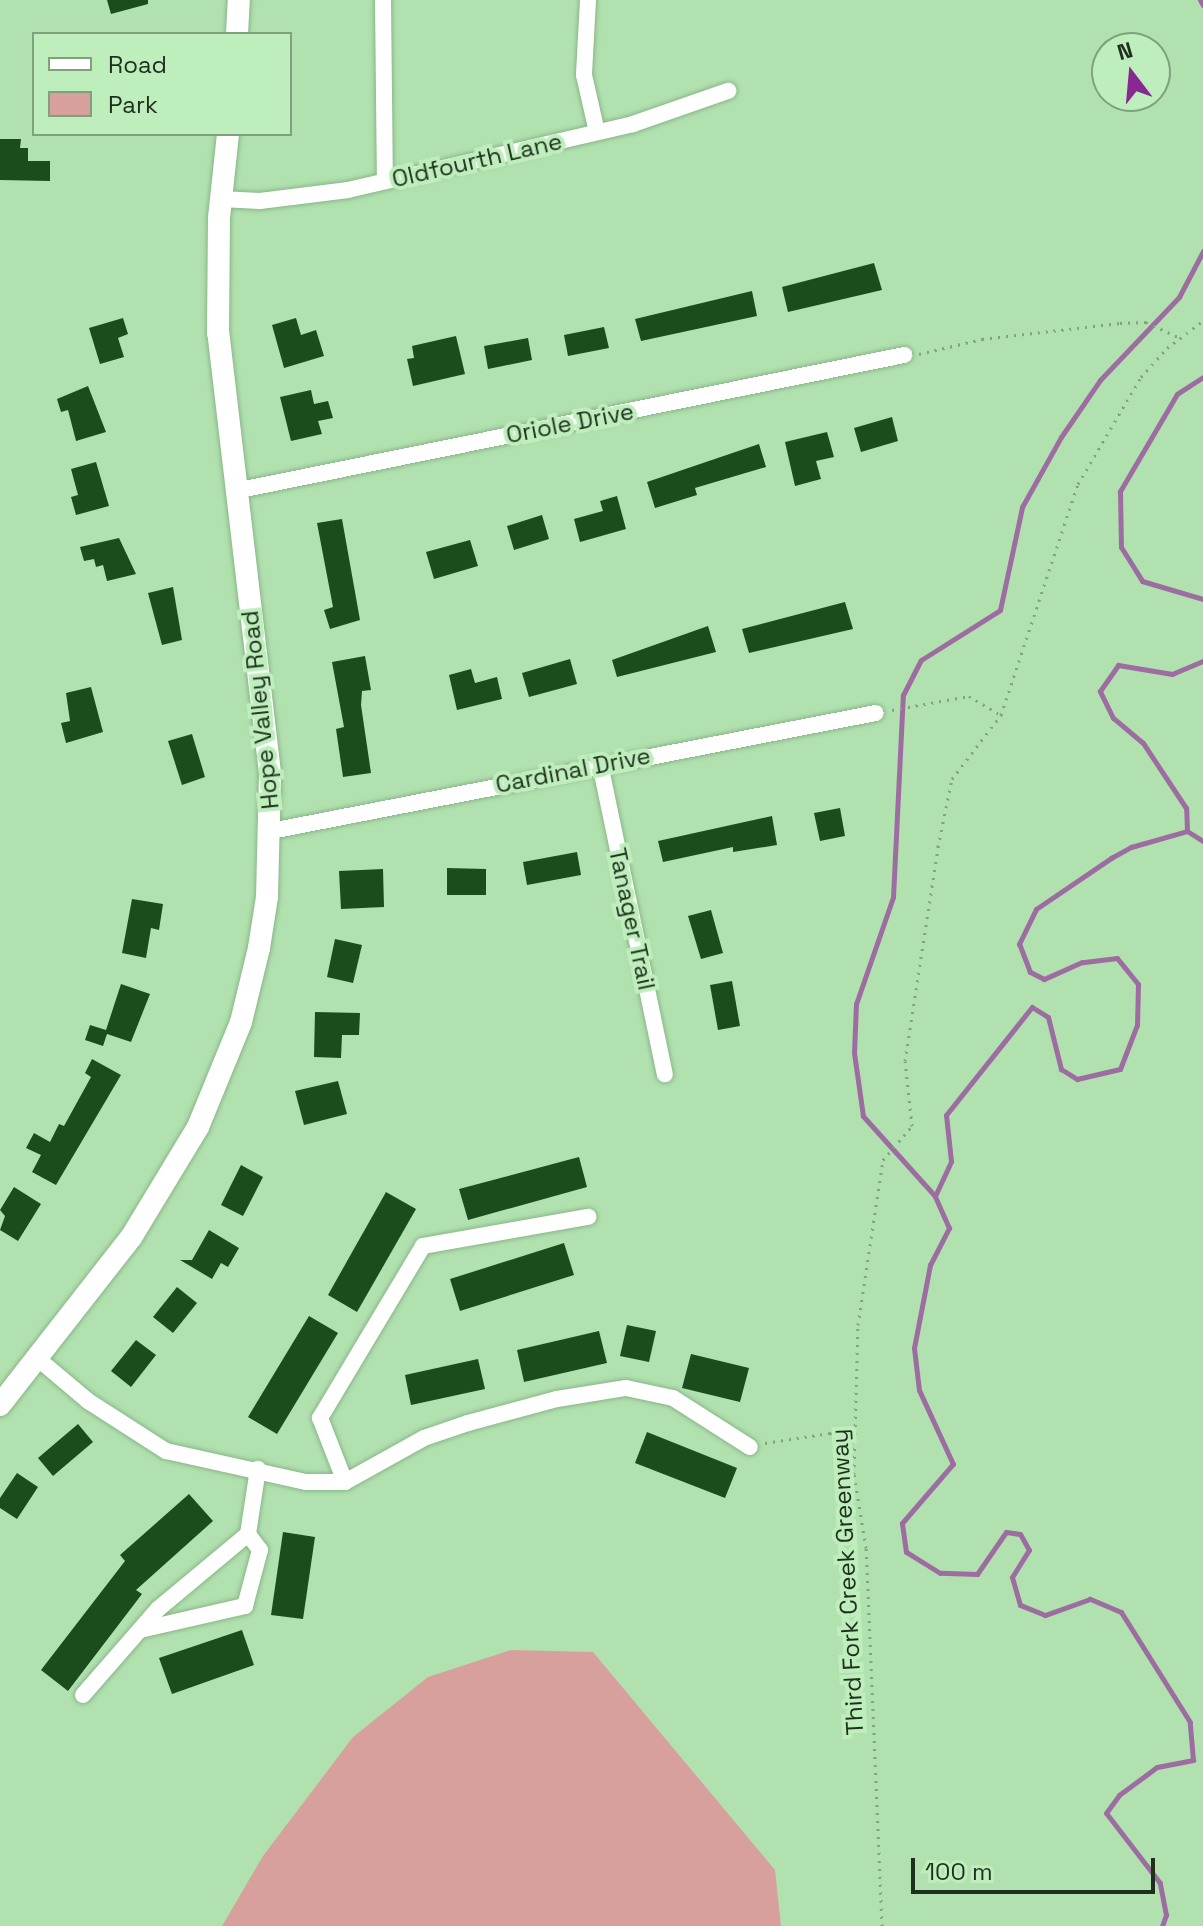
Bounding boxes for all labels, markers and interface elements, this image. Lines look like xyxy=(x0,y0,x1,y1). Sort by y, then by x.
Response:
legend xyxy=(32,32,292,136)
north arrow xyxy=(1091,32,1171,112)
text: N xyxy=(1114,35,1136,66)
text: Road xyxy=(108,49,167,80)
text: Park xyxy=(108,89,158,120)
street label: Oldfourth Lane xyxy=(389,126,565,194)
street label: Oriole Drive xyxy=(504,397,636,449)
street label: Hope Valley Road xyxy=(235,609,285,811)
street label: Cardinal Drive xyxy=(493,741,653,799)
street label: Tanager Trail xyxy=(603,845,661,993)
street label: Third Fork Creek Greenway xyxy=(825,1428,869,1736)
scale bar xyxy=(915,1842,1159,1892)
text: 100 m xyxy=(925,1856,993,1887)

